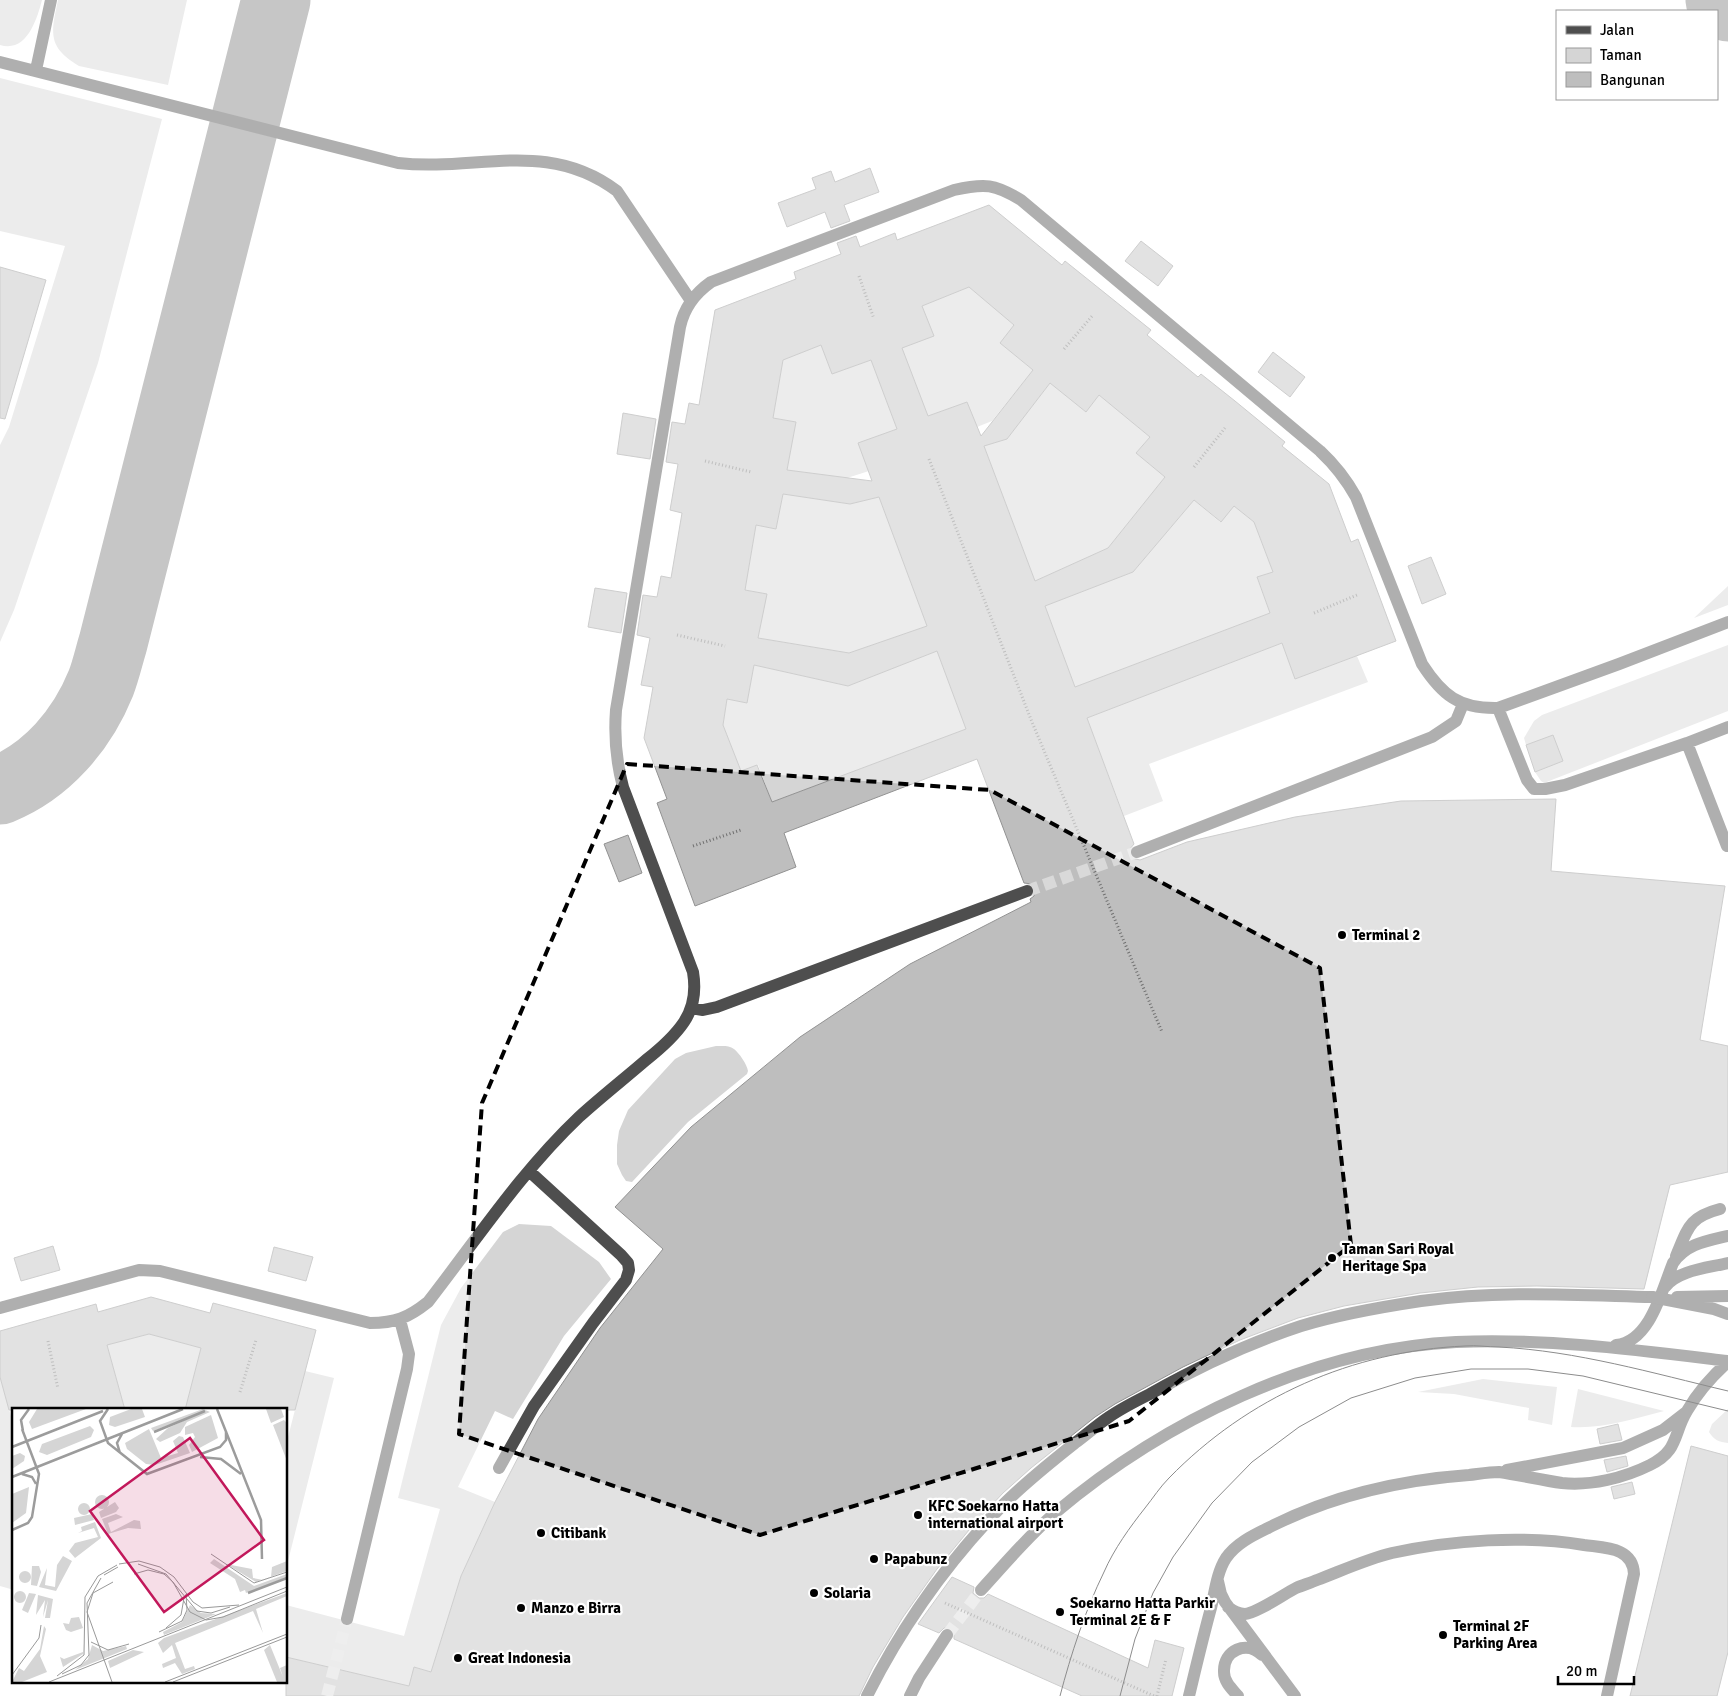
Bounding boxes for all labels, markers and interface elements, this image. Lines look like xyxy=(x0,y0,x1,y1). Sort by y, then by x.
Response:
legend xyxy=(1556,10,1718,100)
text: Jalan xyxy=(1600,21,1634,39)
text: Taman xyxy=(1600,46,1642,64)
text: Bangunan xyxy=(1600,71,1665,89)
place label: Terminal 2 xyxy=(1352,926,1420,944)
marker: Terminal 2 xyxy=(1336,929,1348,941)
place label: Taman Sari Royal Heritage Spa xyxy=(1342,1240,1454,1275)
marker: Taman Sari Royal Heritage Spa xyxy=(1326,1252,1338,1264)
inset map xyxy=(12,1408,288,1684)
place label: KFC Soekarno Hatta international airport xyxy=(928,1497,1064,1532)
marker: KFC Soekarno Hatta international airport xyxy=(912,1509,924,1521)
place label: Citibank xyxy=(551,1524,607,1542)
marker: Citibank xyxy=(535,1527,547,1539)
place label: Papabunz xyxy=(884,1550,947,1568)
marker: Papabunz xyxy=(868,1553,880,1565)
place label: Solaria xyxy=(824,1584,871,1602)
marker: Solaria xyxy=(808,1587,820,1599)
place label: Soekarno Hatta Parkir Terminal 2E & F xyxy=(1070,1594,1215,1629)
place label: Manzo e Birra xyxy=(531,1599,621,1617)
marker: Manzo e Birra xyxy=(515,1602,527,1614)
marker: Soekarno Hatta Parkir Terminal 2E & F xyxy=(1054,1606,1066,1618)
place label: Terminal 2F Parking Area xyxy=(1453,1617,1538,1652)
marker: Terminal 2F Parking Area xyxy=(1437,1629,1449,1641)
place label: Great Indonesia xyxy=(468,1649,571,1667)
marker: Great Indonesia xyxy=(452,1652,464,1664)
scale bar xyxy=(1558,1654,1634,1686)
text: 20 m xyxy=(1566,1662,1597,1680)

